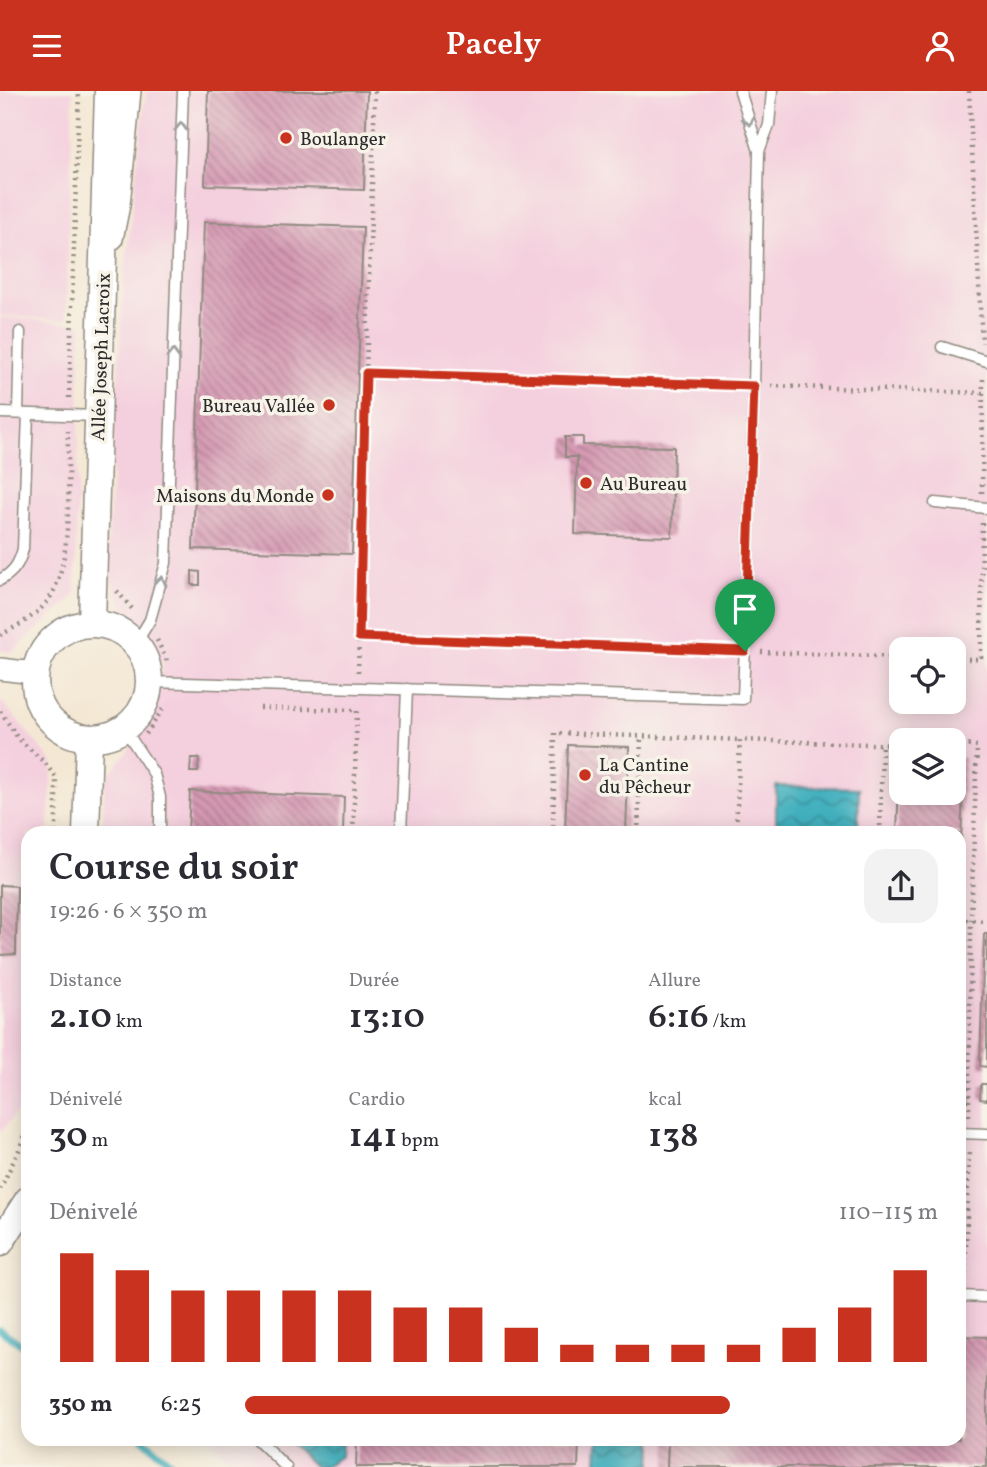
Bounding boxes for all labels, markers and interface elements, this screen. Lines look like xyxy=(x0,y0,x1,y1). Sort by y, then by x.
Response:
text: Pacely xyxy=(446,24,541,68)
icon: menu xyxy=(28,27,66,65)
icon: person xyxy=(921,27,959,65)
one-way arrow xyxy=(741,115,755,127)
one-way arrow xyxy=(174,121,189,132)
place label: Boulanger xyxy=(300,127,386,153)
marker: Boulanger xyxy=(278,130,294,146)
street label: Allée Joseph Lacroix xyxy=(86,272,118,442)
one-way arrow xyxy=(166,348,181,359)
place label: Bureau Vallée xyxy=(202,394,315,420)
marker: Bureau Vallée xyxy=(321,397,337,413)
place label: Au Bureau xyxy=(600,472,687,498)
marker: Au Bureau xyxy=(578,475,594,491)
place label: Maisons du Monde xyxy=(156,484,314,510)
marker: Maisons du Monde xyxy=(320,487,336,503)
one-way arrow xyxy=(153,575,167,587)
pin xyxy=(715,579,775,651)
icon: arrive xyxy=(726,590,764,628)
map controls xyxy=(889,637,966,805)
button: locate xyxy=(889,637,966,714)
button: layers xyxy=(889,728,966,805)
place label: La Cantine du Pêcheur xyxy=(599,753,691,801)
marker: La Cantine du Pêcheur xyxy=(577,767,593,783)
text: Course du soir xyxy=(49,843,299,896)
button: share xyxy=(864,849,938,923)
text: 19:26 · 6 × 350 m xyxy=(49,896,208,928)
text: Distance xyxy=(49,968,122,994)
text: Durée xyxy=(349,968,399,994)
text: Allure xyxy=(648,968,701,994)
text: 2.10 xyxy=(49,994,112,1042)
text: 13:10 xyxy=(349,994,425,1042)
text: 6:16 xyxy=(648,994,709,1042)
text: km xyxy=(112,1009,143,1035)
text: /km xyxy=(709,1009,747,1035)
text: Dénivelé xyxy=(49,1087,122,1113)
text: Cardio xyxy=(349,1087,405,1113)
text: kcal xyxy=(648,1087,682,1113)
text: 30 xyxy=(49,1113,88,1161)
text: 141 xyxy=(349,1113,397,1161)
text: 138 xyxy=(648,1113,699,1161)
text: m xyxy=(88,1128,108,1154)
text: bpm xyxy=(397,1128,439,1154)
text: Dénivelé xyxy=(49,1197,138,1229)
text: 110–115 m xyxy=(839,1197,938,1229)
text: 350 m xyxy=(49,1389,113,1421)
text: 6:25 xyxy=(161,1389,201,1421)

